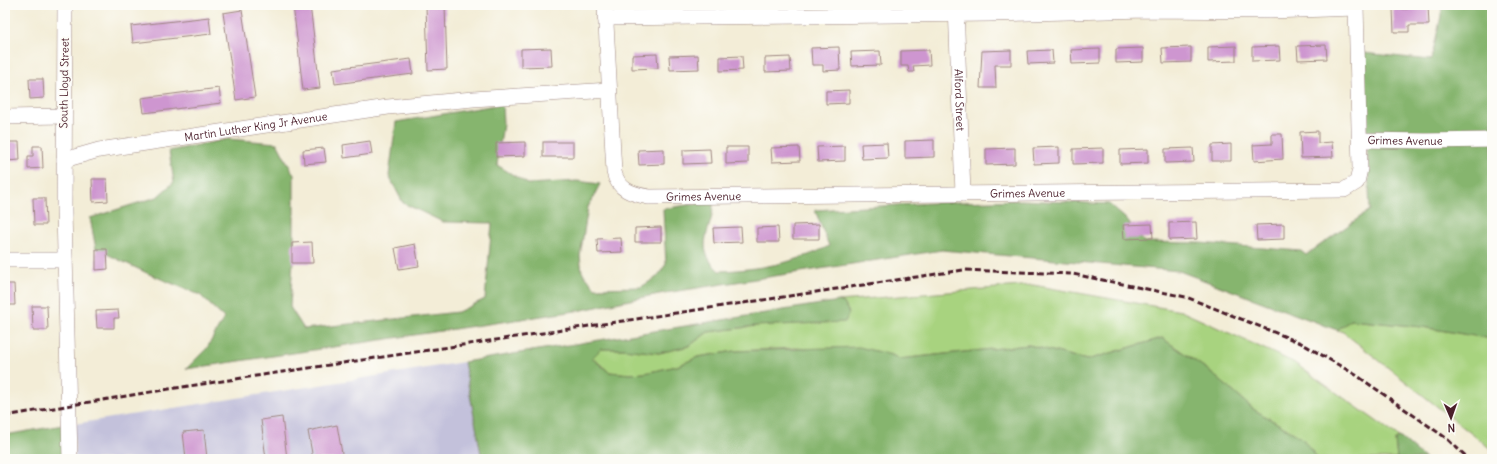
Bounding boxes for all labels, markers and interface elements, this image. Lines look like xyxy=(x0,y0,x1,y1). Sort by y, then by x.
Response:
street label: South Lloyd Street xyxy=(56,37,72,128)
street label: Alford Street xyxy=(951,69,968,131)
street label: Martin Luther King Jr Avenue xyxy=(183,109,328,144)
street label: Grimes Avenue xyxy=(1367,133,1443,148)
street label: Grimes Avenue xyxy=(990,186,1065,201)
street label: Grimes Avenue xyxy=(666,189,741,204)
north arrow xyxy=(1431,398,1471,438)
text: N xyxy=(1447,421,1455,435)

